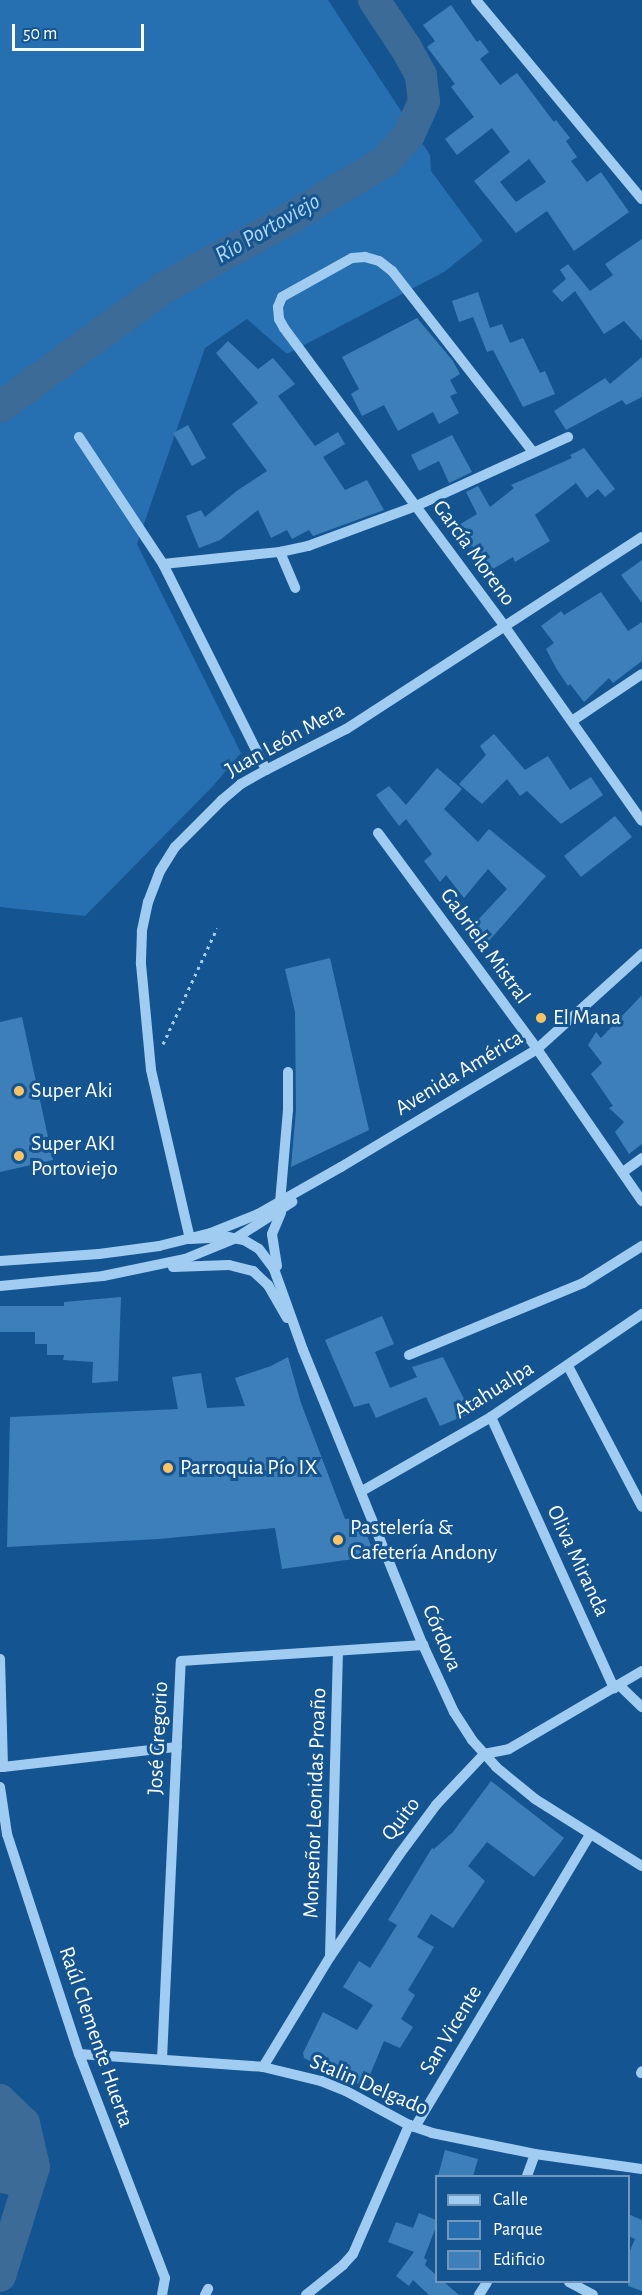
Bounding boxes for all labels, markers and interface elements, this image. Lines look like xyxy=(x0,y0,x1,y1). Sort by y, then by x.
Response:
scale bar xyxy=(15,12,147,50)
text: 50 m xyxy=(23,25,57,43)
water label: Río Portoviejo xyxy=(210,187,326,271)
street label: García Moreno xyxy=(427,495,521,611)
street label: Juan León Mera xyxy=(221,697,349,783)
street label: Gabriela Mistral xyxy=(434,883,536,1009)
place label: El Mana xyxy=(553,1005,621,1031)
marker: El Mana xyxy=(534,1011,548,1025)
street label: Avenida América xyxy=(390,1025,528,1121)
place label: Super Aki xyxy=(31,1078,113,1104)
marker: Super Aki xyxy=(12,1084,26,1098)
place label: Super AKI Portoviejo xyxy=(31,1130,118,1182)
marker: Super AKI Portoviejo xyxy=(12,1149,26,1163)
street label: Atahualpa xyxy=(449,1355,539,1425)
place label: Parroquia Pío IX xyxy=(180,1455,318,1481)
marker: Parroquia Pío IX xyxy=(161,1461,175,1475)
street label: Oliva Miranda xyxy=(541,1501,615,1621)
place label: Pastelería & Cafetería Andony xyxy=(350,1514,497,1566)
marker: Pastelería & Cafetería Andony xyxy=(331,1533,345,1547)
street label: Córdova xyxy=(416,1601,468,1675)
street label: José Gregorio xyxy=(142,1681,174,1795)
street label: Monseñor Leonidas Proaño xyxy=(298,1687,332,1919)
street label: Quito xyxy=(376,1792,426,1846)
street label: Raúl Clemente Huerta xyxy=(53,1943,139,2131)
street label: San Vicente xyxy=(414,1981,488,2079)
street label: Stalin Delgado xyxy=(306,2048,432,2122)
legend xyxy=(435,2175,630,2283)
text: Calle xyxy=(493,2191,528,2209)
text: Parque xyxy=(493,2221,542,2239)
text: Edificio xyxy=(493,2251,545,2269)

